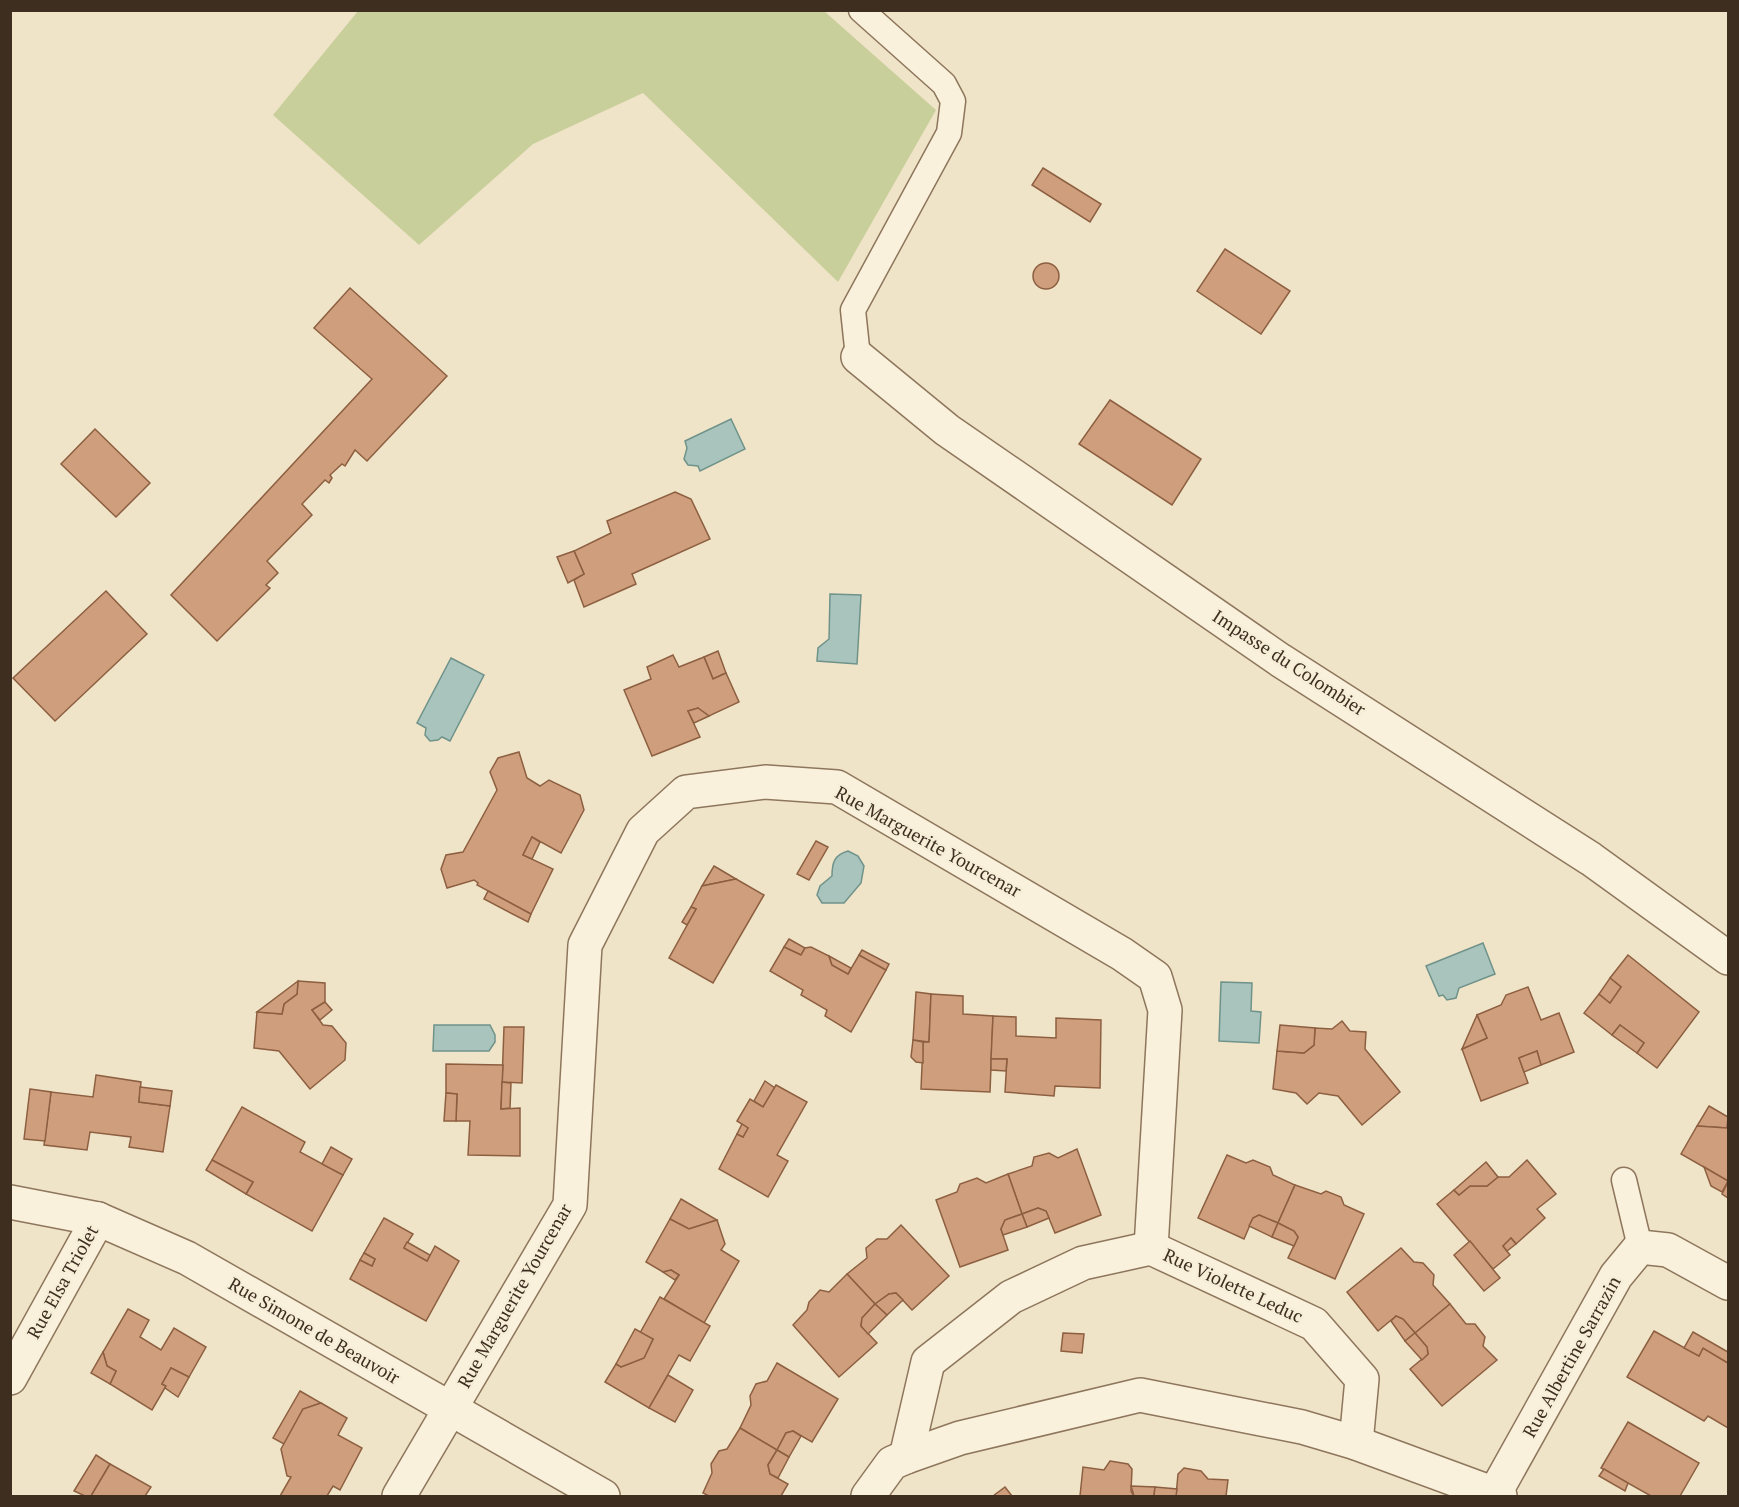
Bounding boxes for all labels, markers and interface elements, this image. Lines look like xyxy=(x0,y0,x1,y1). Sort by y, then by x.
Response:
street label: Impasse du Colombier xyxy=(1208,604,1371,721)
street label: Rue Marguerite Yourcenar xyxy=(831,780,1026,902)
street label: Rue Marguerite Yourcenar xyxy=(451,1199,577,1392)
street label: Rue Elsa Triolet xyxy=(21,1220,103,1343)
street label: Rue Violette Leduc xyxy=(1160,1242,1307,1328)
street label: Rue Simone de Beauvoir xyxy=(225,1271,405,1389)
street label: Rue Albertine Sarrazin xyxy=(1517,1271,1626,1442)

